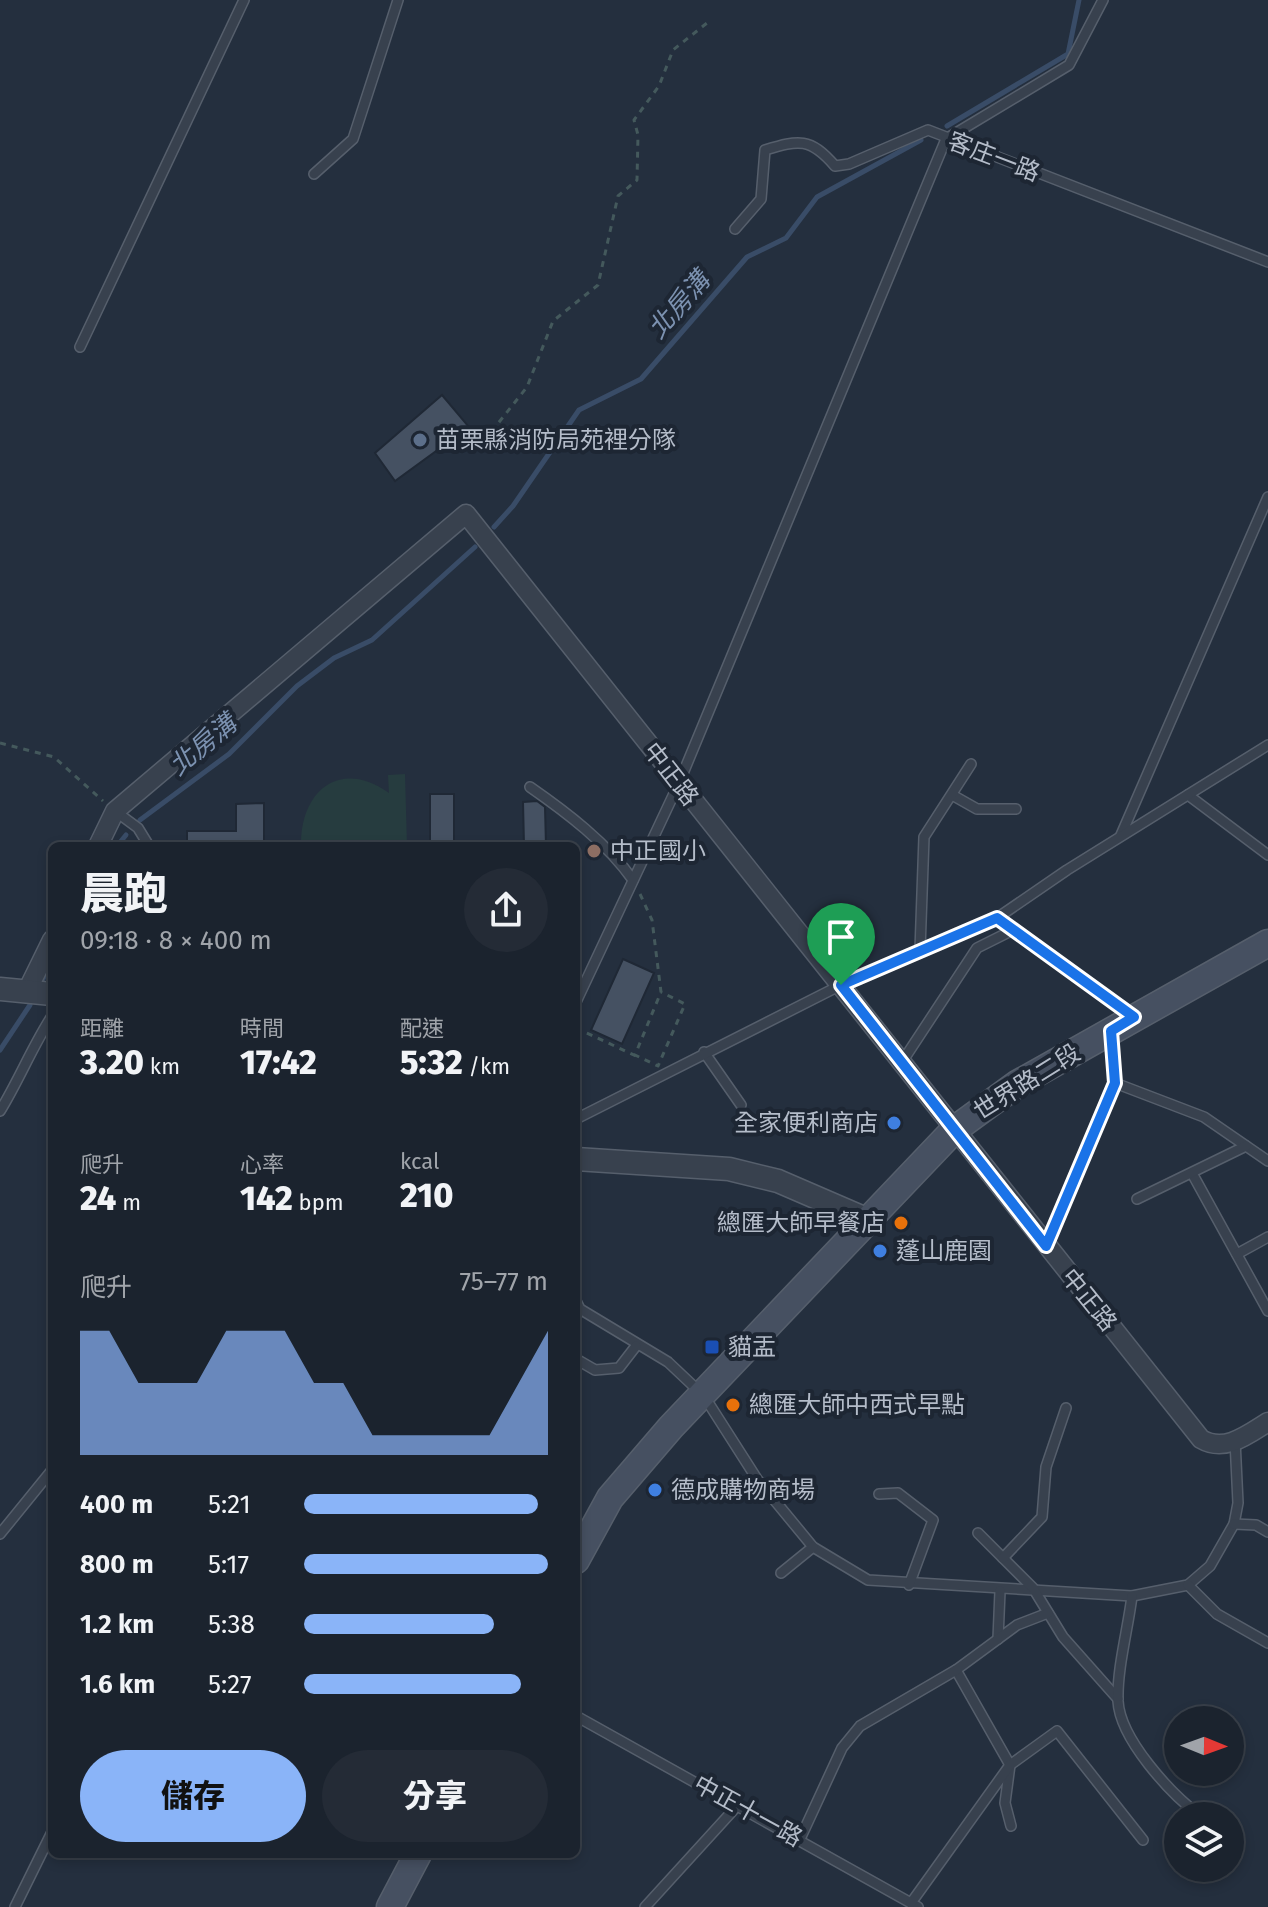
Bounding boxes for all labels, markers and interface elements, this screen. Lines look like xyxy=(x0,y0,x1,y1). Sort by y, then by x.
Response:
street label: 客庄一路 xyxy=(944,127,1044,187)
water label: 北房溝 xyxy=(642,262,719,345)
place label: 苗栗縣消防局苑裡分隊 xyxy=(436,426,676,454)
marker: 苗栗縣消防局苑裡分隊 xyxy=(411,431,429,449)
water label: 北房溝 xyxy=(163,705,246,782)
street label: 中正路 xyxy=(638,737,704,811)
place label: 中正國小 xyxy=(610,837,706,865)
marker: 中正國小 xyxy=(585,842,603,860)
text: 晨跑 xyxy=(80,868,168,921)
button: share xyxy=(464,868,548,952)
pin xyxy=(807,903,875,985)
icon: arrive xyxy=(819,915,863,959)
text: 09:18 · 8 × 400 m xyxy=(80,925,272,956)
text: 距離 xyxy=(80,1015,124,1042)
text: 時間 xyxy=(240,1015,284,1042)
text: 配速 xyxy=(400,1015,444,1042)
street label: 世界路二段 xyxy=(969,1038,1085,1126)
text: 3.20 xyxy=(80,1042,144,1083)
text: 17:42 xyxy=(240,1042,317,1083)
text: 5:32 xyxy=(400,1042,463,1083)
text: km xyxy=(144,1053,180,1080)
text: /km xyxy=(463,1053,510,1080)
place label: 全家便利商店 xyxy=(734,1109,878,1137)
marker: 全家便利商店 xyxy=(885,1114,903,1132)
text: kcal xyxy=(400,1148,440,1175)
text: 爬升 xyxy=(80,1151,124,1178)
text: 心率 xyxy=(240,1151,284,1178)
text: 210 xyxy=(400,1175,453,1216)
text: 24 xyxy=(80,1178,116,1219)
text: 142 xyxy=(240,1178,293,1219)
text: m xyxy=(116,1189,141,1216)
text: bpm xyxy=(293,1189,344,1216)
place label: 總匯大師早餐店 xyxy=(717,1209,885,1237)
marker: 總匯大師早餐店 xyxy=(892,1214,910,1232)
place label: 蓬山鹿園 xyxy=(896,1237,992,1265)
marker: 蓬山鹿園 xyxy=(871,1242,889,1260)
street label: 中正路 xyxy=(1055,1263,1123,1337)
text: 75–77 m xyxy=(460,1266,548,1297)
text: 爬升 xyxy=(80,1272,132,1303)
place label: 貓盂 xyxy=(728,1333,776,1361)
marker: 貓盂 xyxy=(703,1338,721,1356)
place label: 總匯大師中西式早點 xyxy=(749,1391,965,1419)
marker: 總匯大師中西式早點 xyxy=(724,1396,742,1414)
place label: 德成購物商場 xyxy=(671,1476,815,1504)
marker: 德成購物商場 xyxy=(646,1481,664,1499)
text: 400 m xyxy=(80,1489,153,1520)
text: 5:21 xyxy=(208,1489,251,1520)
text: 800 m xyxy=(80,1549,154,1580)
text: 5:17 xyxy=(208,1549,249,1580)
text: 1.2 km xyxy=(80,1609,154,1640)
text: 5:38 xyxy=(208,1609,255,1640)
text: 1.6 km xyxy=(80,1669,155,1700)
text: 5:27 xyxy=(208,1669,251,1700)
north arrow xyxy=(1164,1706,1244,1786)
map controls xyxy=(1164,1706,1244,1882)
button: 儲存 xyxy=(80,1750,306,1842)
button: 分享 xyxy=(322,1750,548,1842)
street label: 中正十一路 xyxy=(689,1770,807,1852)
button: layers xyxy=(1164,1802,1244,1882)

